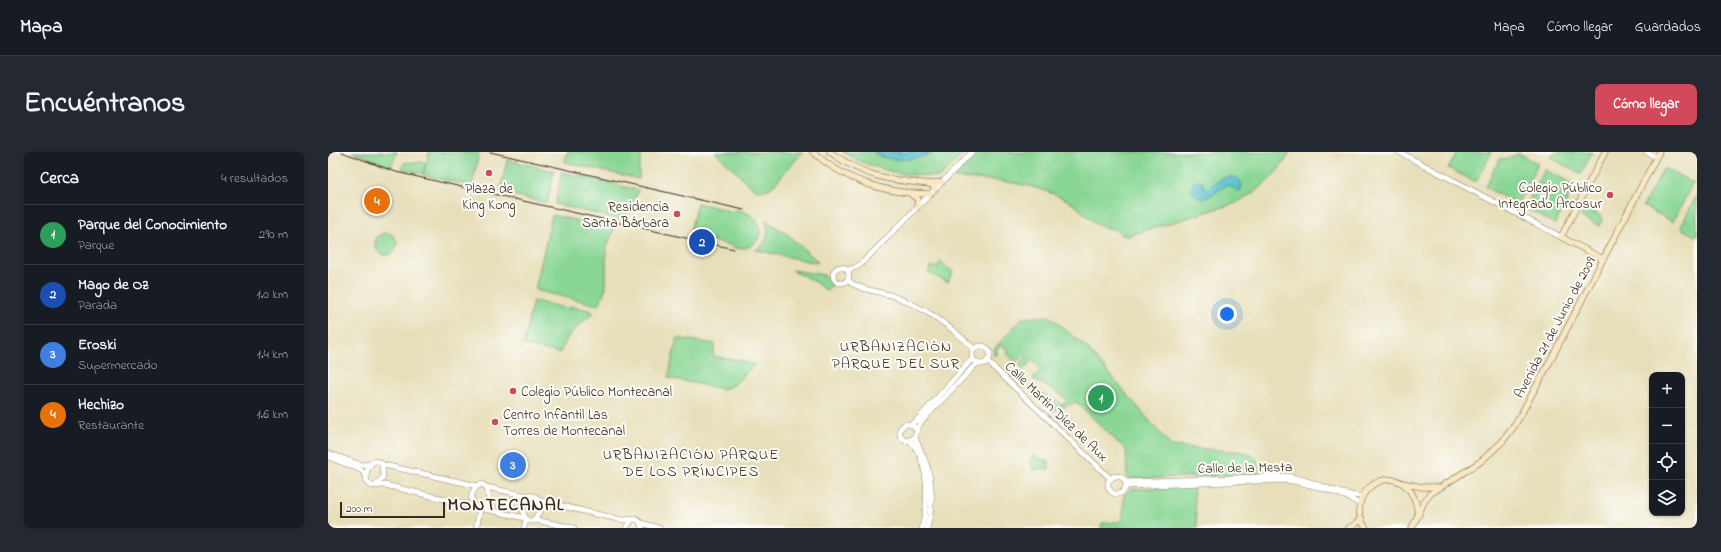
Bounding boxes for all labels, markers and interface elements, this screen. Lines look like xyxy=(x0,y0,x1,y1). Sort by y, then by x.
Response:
text: Mapa xyxy=(20,14,62,41)
text: Mapa xyxy=(1494,17,1525,38)
text: Cómo llegar xyxy=(1547,17,1613,38)
text: Guardados xyxy=(1635,17,1701,38)
text: Encuéntranos xyxy=(24,84,185,125)
button: Cómo llegar xyxy=(1595,84,1697,125)
text: Cerca xyxy=(40,166,79,191)
marker: Plaza de King Kong xyxy=(484,168,494,178)
text: 4 resultados xyxy=(221,169,288,188)
place label: Colegio Público Integrado Arcosur xyxy=(1498,178,1603,216)
place label: Plaza de King Kong xyxy=(462,179,516,217)
pin: 4 xyxy=(364,186,390,216)
marker: Colegio Público Integrado Arcosur xyxy=(1605,190,1615,200)
place label: Residencia Santa Bárbara xyxy=(582,197,669,234)
marker: Residencia Santa Bárbara xyxy=(672,209,682,219)
text: Parque del Conocimiento xyxy=(78,214,227,236)
text: 1 xyxy=(51,225,55,244)
text: 290 m xyxy=(259,225,288,244)
pin: 2 xyxy=(689,227,715,257)
text: Parque xyxy=(78,236,114,255)
street label: Avenida 21 de Junio de 2009 xyxy=(1509,253,1602,402)
text: Mago de Oz xyxy=(78,274,149,296)
text: 2 xyxy=(50,285,56,304)
text: 1.0 km xyxy=(257,285,288,304)
text: Parada xyxy=(78,296,117,315)
your location xyxy=(1217,304,1237,324)
text: Eroski xyxy=(78,334,116,356)
district label: URBANIZACIÓN PARQUE DEL SUR xyxy=(832,336,960,375)
text: 3 xyxy=(50,345,56,364)
text: 1.4 km xyxy=(257,345,288,364)
text: Supermercado xyxy=(78,356,157,375)
street label: Calle Martín Díez de Aux xyxy=(1000,357,1112,467)
map controls xyxy=(1649,372,1685,516)
button: + xyxy=(1649,372,1685,408)
place label: Colegio Público Montecanal xyxy=(521,382,672,404)
pin: 1 xyxy=(1088,383,1114,413)
marker: Colegio Público Montecanal xyxy=(508,386,518,396)
text: Hechizo xyxy=(78,394,124,416)
text: 4 xyxy=(50,405,56,424)
text: 1.6 km xyxy=(256,405,288,424)
place label: Centro Infantil Las Torres de Montecanal xyxy=(503,405,625,442)
button: − xyxy=(1649,408,1685,444)
text: Restaurante xyxy=(78,416,144,435)
marker: Centro Infantil Las Torres de Montecanal xyxy=(490,417,500,427)
district label: URBANIZACIÓN PARQUE DE LOS PRÍNCIPES xyxy=(603,444,779,483)
button: locate xyxy=(1649,444,1685,480)
pin: 3 xyxy=(500,450,526,480)
street label: Calle de la Mesta xyxy=(1197,457,1293,480)
button: layers xyxy=(1649,480,1685,516)
district label: MONTECANAL xyxy=(448,493,565,519)
scale bar xyxy=(340,500,445,519)
text: 200 m xyxy=(346,501,372,517)

